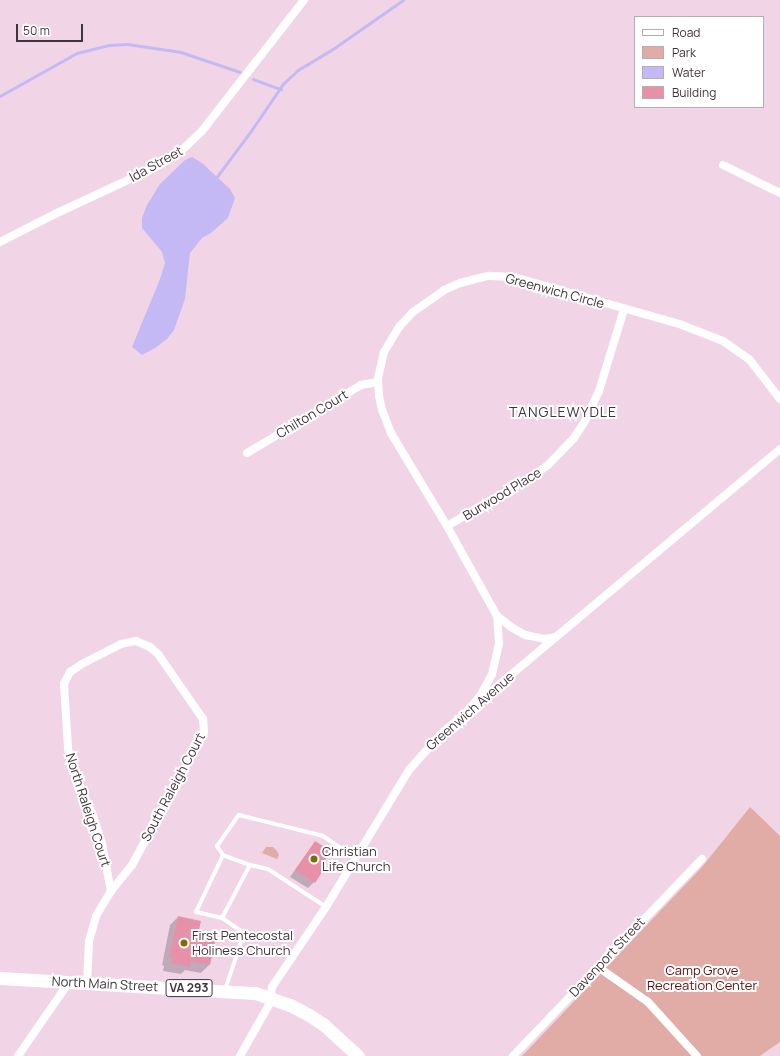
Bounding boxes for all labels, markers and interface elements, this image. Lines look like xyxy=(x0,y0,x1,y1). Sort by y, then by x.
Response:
scale bar xyxy=(18,16,85,42)
legend xyxy=(634,16,764,108)
text: 50 m xyxy=(23,22,50,39)
text: Road xyxy=(672,24,700,41)
text: Park xyxy=(672,44,696,61)
text: Water xyxy=(672,64,705,81)
text: Building xyxy=(672,84,716,101)
street label: Ida Street xyxy=(127,143,185,185)
street label: Greenwich Circle xyxy=(504,270,606,312)
street label: Chilton Court xyxy=(273,387,351,441)
district label: TANGLEWYDLE xyxy=(509,404,617,420)
street label: Burwood Place xyxy=(460,465,544,523)
street label: Greenwich Avenue xyxy=(423,669,517,753)
street label: South Raleigh Court xyxy=(138,730,208,844)
street label: North Raleigh Court xyxy=(62,751,114,869)
place label: Christian Life Church xyxy=(322,844,390,875)
marker: Christian Life Church xyxy=(309,854,319,864)
street label: Davenport Street xyxy=(566,914,648,1000)
place label: First Pentecostal Holiness Church xyxy=(192,928,293,959)
marker: First Pentecostal Holiness Church xyxy=(179,938,189,948)
park label: Camp Grove Recreation Center xyxy=(647,963,757,994)
street label: North Main Street xyxy=(51,973,159,995)
road number: VA 293 xyxy=(165,978,213,998)

